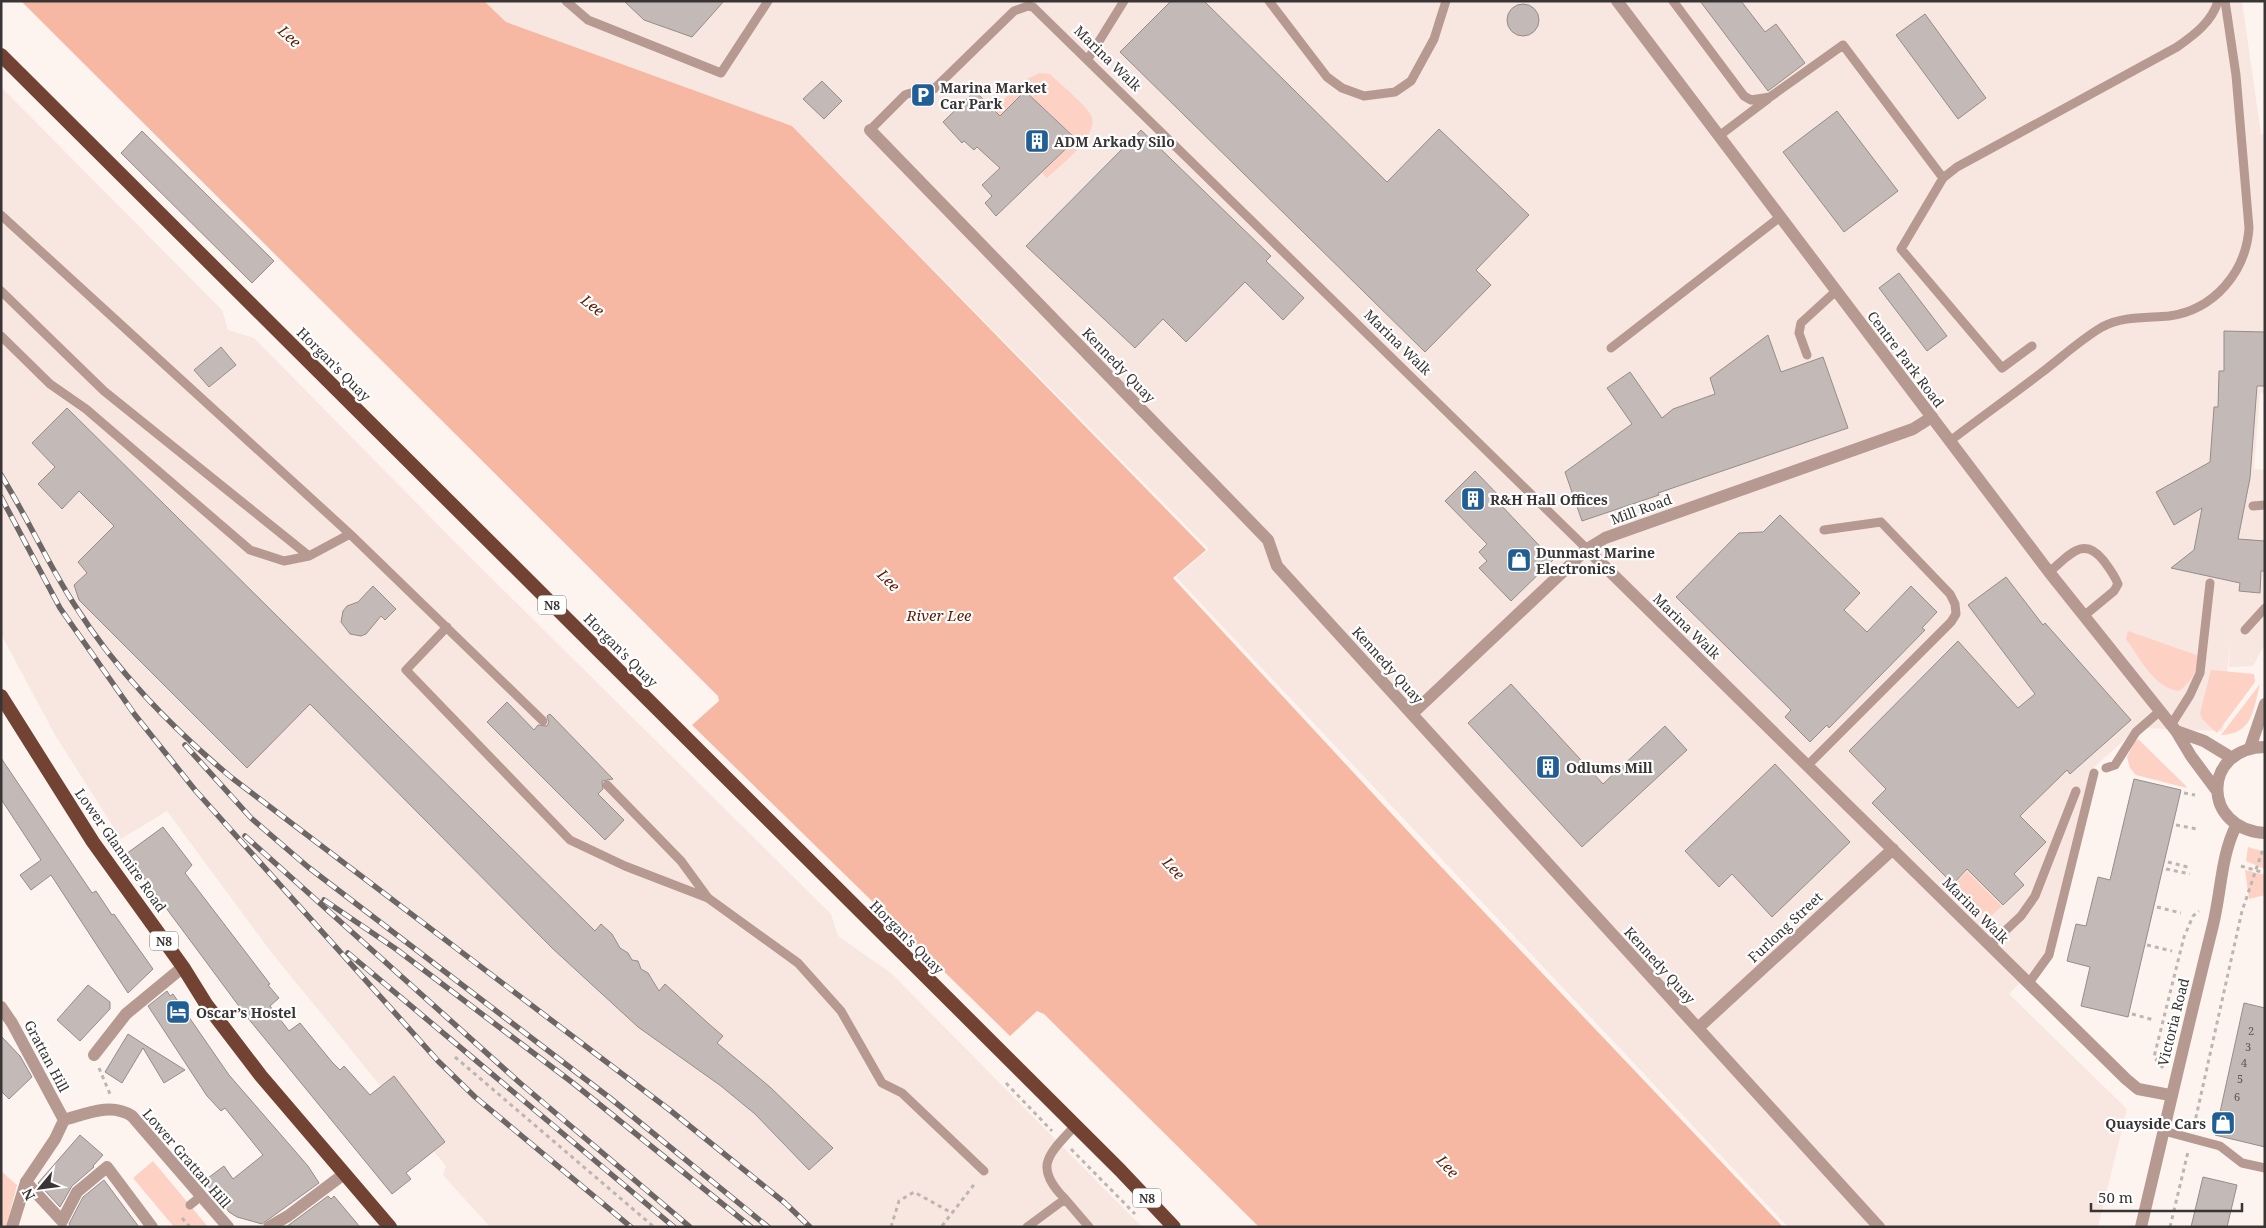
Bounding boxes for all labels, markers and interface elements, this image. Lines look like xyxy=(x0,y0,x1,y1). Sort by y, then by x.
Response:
water label: Lee xyxy=(274,20,306,52)
street label: Marina Walk xyxy=(1070,21,1146,96)
place label: Marina Market Car Park xyxy=(940,78,1047,113)
parking icon: Marina Market Car Park xyxy=(910,82,936,108)
building icon: ADM Arkady Silo xyxy=(1024,128,1050,154)
place label: ADM Arkady Silo xyxy=(1054,132,1175,151)
water label: Lee xyxy=(577,289,609,321)
street label: Marina Walk xyxy=(1360,305,1436,380)
street label: Centre Park Road xyxy=(1863,307,1949,411)
street label: Horgan's Quay xyxy=(293,323,375,405)
street label: Kennedy Quay xyxy=(1078,323,1160,407)
building icon: R&H Hall Offices xyxy=(1460,486,1486,512)
street label: Mill Road xyxy=(1608,489,1675,529)
place label: R&H Hall Offices xyxy=(1490,490,1608,509)
place label: Dunmast Marine Electronics xyxy=(1536,543,1655,578)
shop icon: Dunmast Marine Electronics xyxy=(1506,547,1532,573)
water label: Lee xyxy=(873,564,905,596)
street label: Marina Walk xyxy=(1649,589,1725,664)
road number: N8 xyxy=(538,596,566,614)
water label: River Lee xyxy=(905,605,972,625)
street label: Horgan's Quay xyxy=(580,609,662,691)
street label: Kennedy Quay xyxy=(1348,622,1428,708)
building icon: Odlums Mill xyxy=(1535,754,1561,780)
place label: Odlums Mill xyxy=(1566,758,1653,777)
street label: Lower Glanmire Road xyxy=(71,784,171,916)
water label: Lee xyxy=(1158,852,1190,884)
street label: Marina Walk xyxy=(1939,873,2014,948)
street label: Furlong Street xyxy=(1744,887,1826,966)
street label: Horgan's Quay xyxy=(866,896,948,978)
street label: Kennedy Quay xyxy=(1620,922,1700,1008)
road number: N8 xyxy=(150,931,178,950)
street label: Victoria Road xyxy=(2153,976,2193,1068)
hotel icon: Oscar’s Hostel xyxy=(165,999,191,1025)
place label: Oscar’s Hostel xyxy=(196,1003,296,1022)
street label: Grattan Hill xyxy=(20,1017,74,1096)
house number: 2 xyxy=(2248,1023,2254,1038)
house number: 3 xyxy=(2245,1039,2251,1054)
house number: 4 xyxy=(2241,1055,2247,1070)
house number: 5 xyxy=(2237,1071,2243,1086)
house number: 6 xyxy=(2234,1089,2240,1104)
street label: Lower Grattan Hill xyxy=(139,1104,236,1212)
shop icon: Quayside Cars xyxy=(2210,1110,2236,1136)
place label: Quayside Cars xyxy=(2105,1114,2206,1133)
water label: Lee xyxy=(1432,1150,1464,1182)
north arrow xyxy=(15,1163,65,1213)
scale bar xyxy=(2091,1180,2242,1212)
text: N xyxy=(17,1185,39,1204)
text: 50 m xyxy=(2098,1187,2133,1207)
road number: N8 xyxy=(1133,1188,1161,1208)

